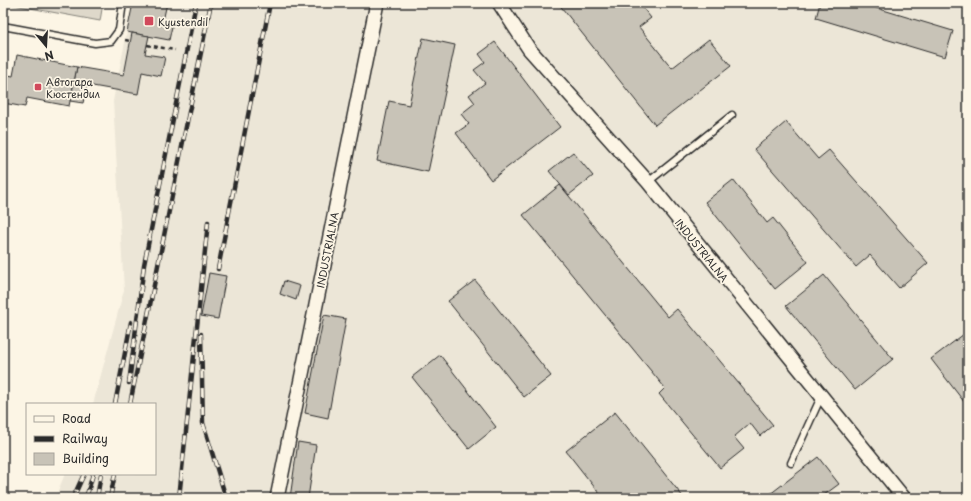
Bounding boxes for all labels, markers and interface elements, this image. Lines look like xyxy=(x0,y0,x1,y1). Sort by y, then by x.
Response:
place label: Kyustendil xyxy=(158,14,208,30)
marker: Kyustendil xyxy=(143,15,155,27)
north arrow xyxy=(26,26,66,66)
text: N xyxy=(42,47,56,66)
place label: Автогара Кюстендил xyxy=(46,74,100,101)
marker: Автогара Кюстендил xyxy=(33,82,43,92)
street label: INDUSTRIALNA xyxy=(312,210,342,289)
street label: INDUSTRIALNA xyxy=(672,215,732,285)
legend xyxy=(26,403,156,475)
text: Road xyxy=(62,409,91,427)
text: Railway xyxy=(62,429,108,447)
text: Building xyxy=(62,449,109,467)

